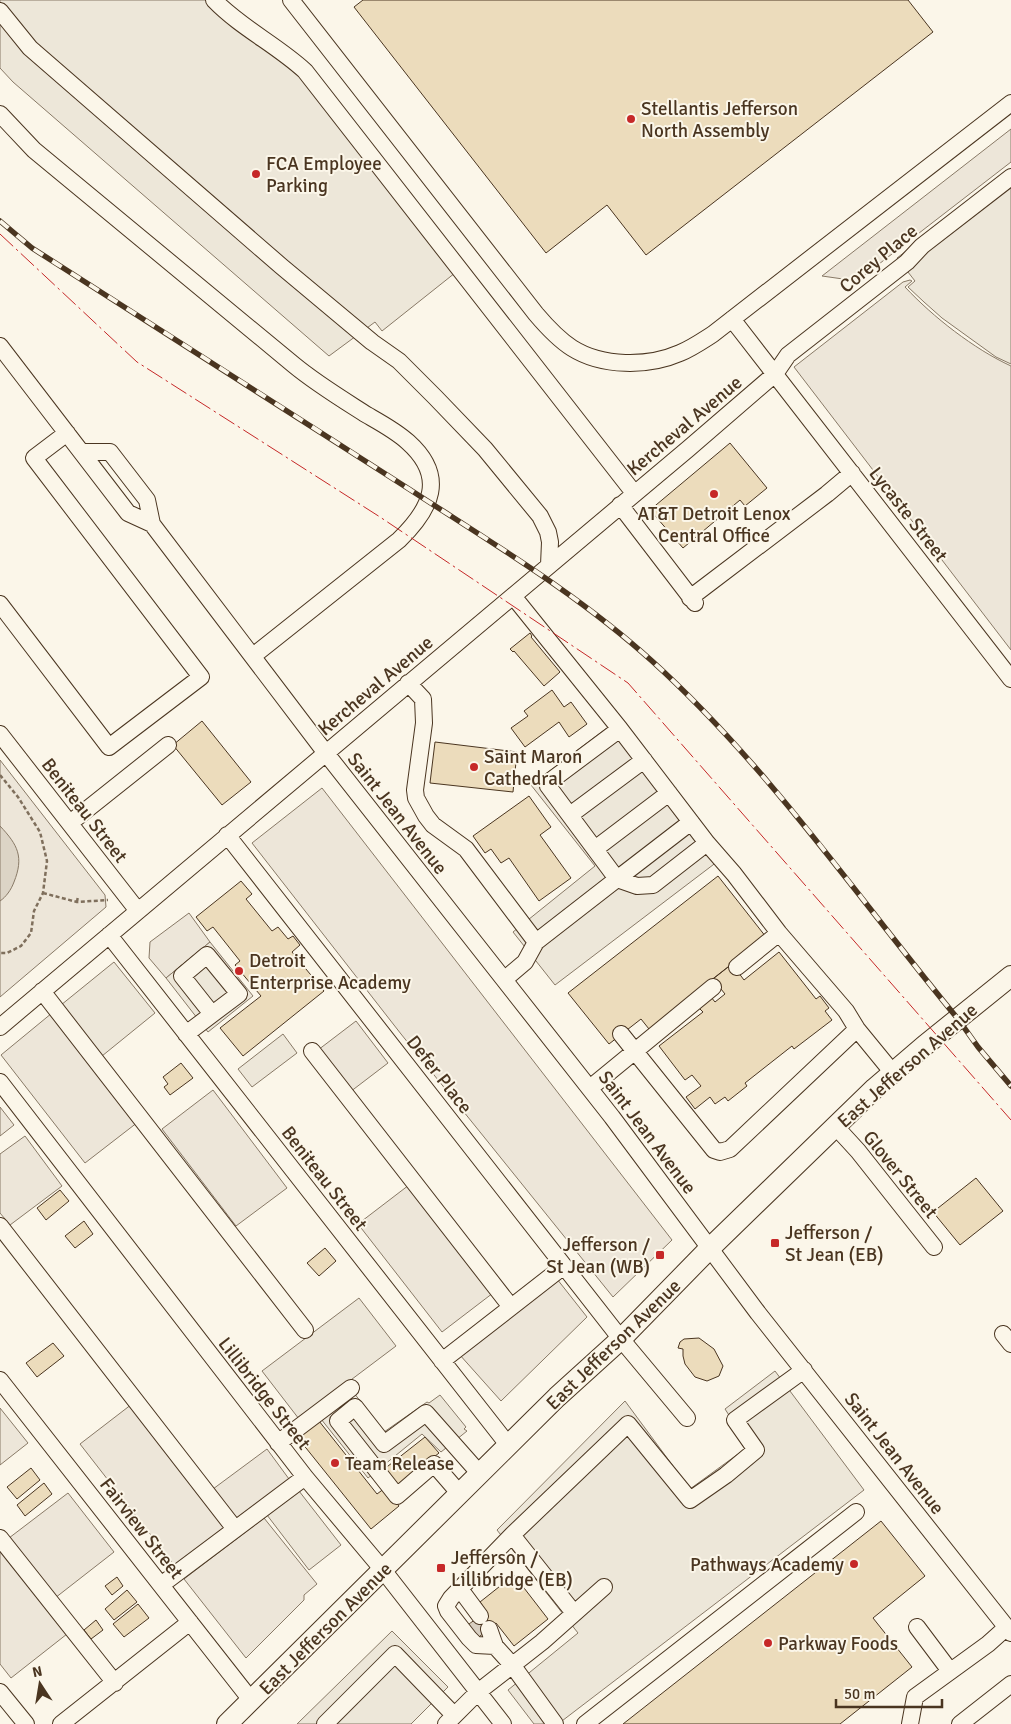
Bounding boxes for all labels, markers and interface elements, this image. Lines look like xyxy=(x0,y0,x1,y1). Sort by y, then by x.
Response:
place label: Stellantis Jefferson North Assembly xyxy=(641,97,798,143)
marker: Stellantis Jefferson North Assembly xyxy=(625,113,637,125)
place label: FCA Employee Parking xyxy=(266,152,382,198)
marker: FCA Employee Parking xyxy=(250,168,262,180)
street label: Corey Place xyxy=(835,219,923,298)
street label: Kercheval Avenue xyxy=(622,371,747,481)
street label: Lycaste Street xyxy=(864,462,953,567)
marker: AT&T Detroit Lenox Central Office xyxy=(708,488,720,500)
place label: AT&T Detroit Lenox Central Office xyxy=(638,502,791,548)
street label: Kercheval Avenue xyxy=(313,631,438,741)
place label: Saint Maron Cathedral xyxy=(484,745,582,791)
street label: Saint Jean Avenue xyxy=(342,748,452,879)
street label: Beniteau Street xyxy=(36,754,133,868)
marker: Saint Maron Cathedral xyxy=(468,761,480,773)
place label: Detroit Enterprise Academy xyxy=(249,949,411,995)
marker: Detroit Enterprise Academy xyxy=(233,965,245,977)
street label: East Jefferson Avenue xyxy=(833,998,983,1133)
street label: Defer Place xyxy=(401,1031,477,1119)
street label: Saint Jean Avenue xyxy=(593,1066,701,1199)
street label: Beniteau Street xyxy=(276,1122,373,1236)
street label: Glover Street xyxy=(858,1126,943,1224)
place label: Jefferson / St Jean (EB) xyxy=(785,1221,883,1267)
place label: Jefferson / St Jean (WB) xyxy=(546,1233,650,1279)
marker: Jefferson / St Jean (EB) xyxy=(769,1237,781,1249)
marker: Jefferson / St Jean (WB) xyxy=(654,1249,666,1261)
street label: East Jefferson Avenue xyxy=(541,1274,686,1415)
street label: Lillibridge Street xyxy=(213,1332,316,1455)
street label: Saint Jean Avenue xyxy=(839,1388,949,1519)
place label: Team Release xyxy=(345,1452,454,1476)
marker: Team Release xyxy=(329,1457,341,1469)
street label: Fairview Street xyxy=(94,1473,188,1584)
place label: Jefferson / Lillibridge (EB) xyxy=(451,1546,573,1592)
place label: Pathways Academy xyxy=(690,1553,844,1577)
street label: East Jefferson Avenue xyxy=(254,1557,397,1700)
marker: Pathways Academy xyxy=(848,1558,860,1570)
marker: Jefferson / Lillibridge (EB) xyxy=(435,1562,447,1574)
place label: Parkway Foods xyxy=(778,1632,898,1656)
marker: Parkway Foods xyxy=(762,1637,774,1649)
north arrow xyxy=(15,1659,65,1709)
text: N xyxy=(31,1662,44,1681)
scale bar xyxy=(836,1676,942,1708)
text: 50 m xyxy=(844,1685,875,1703)

